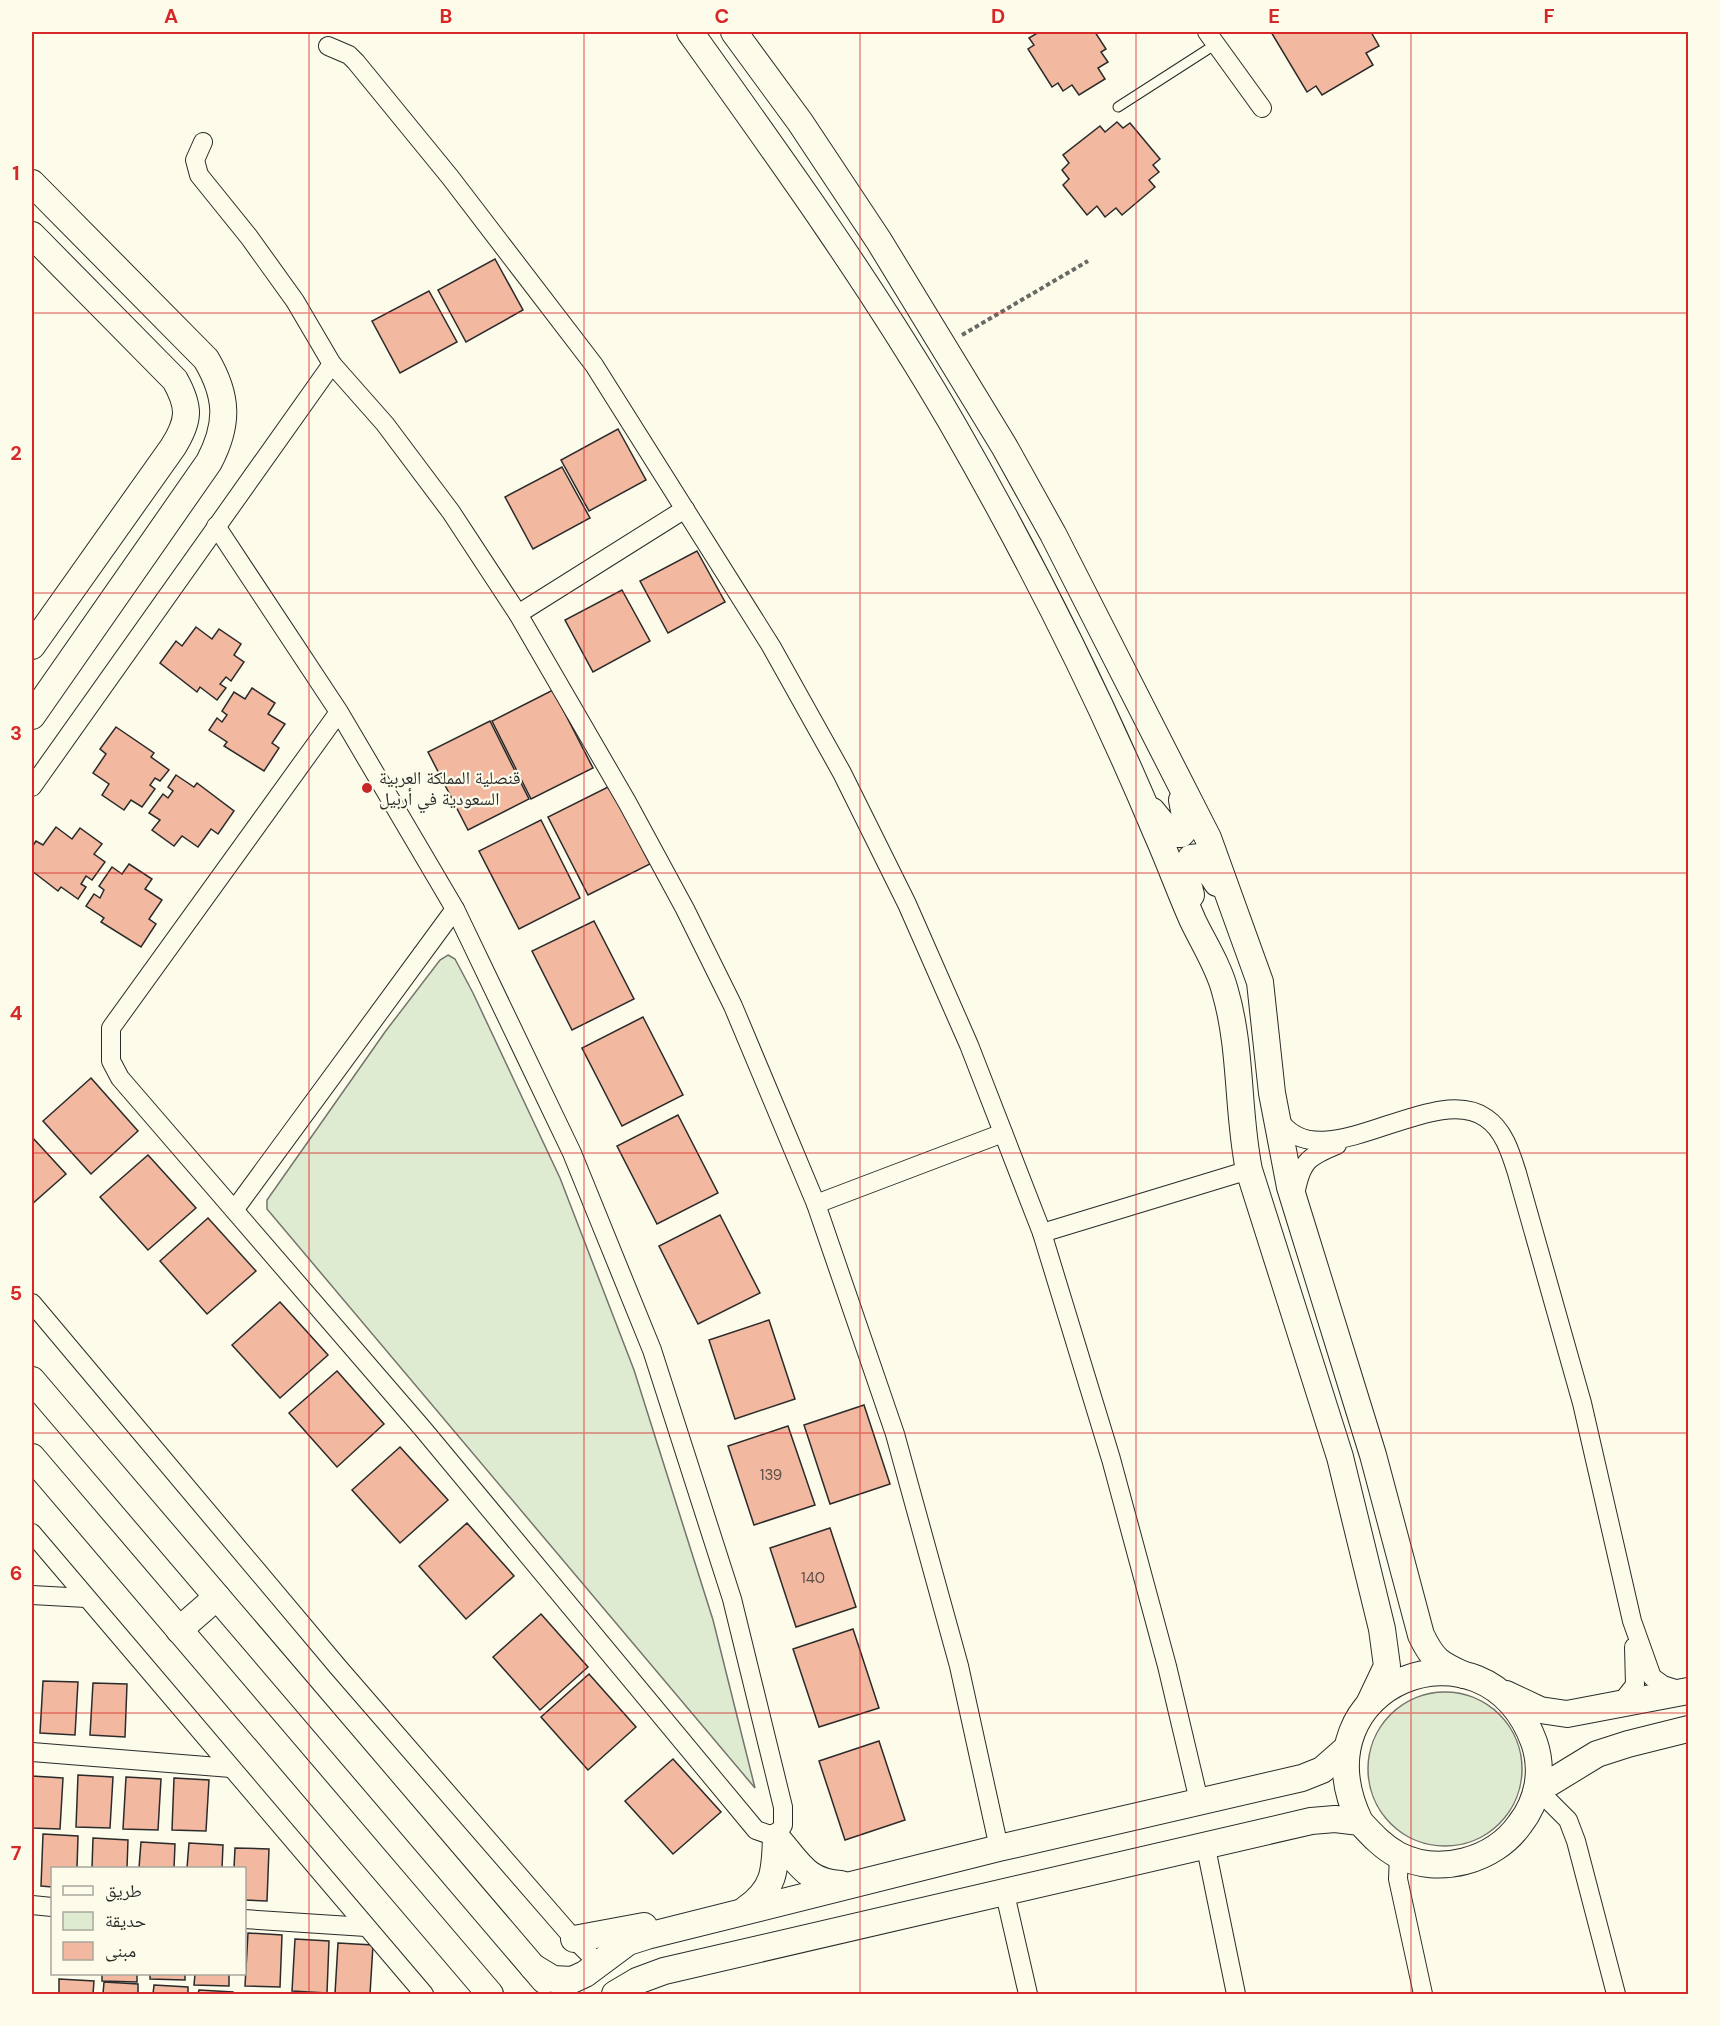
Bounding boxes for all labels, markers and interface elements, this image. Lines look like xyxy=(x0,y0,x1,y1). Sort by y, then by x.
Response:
text: A xyxy=(164,3,178,29)
text: B xyxy=(440,3,452,29)
text: C xyxy=(715,3,729,29)
text: D xyxy=(991,3,1005,29)
text: E xyxy=(1268,3,1280,29)
text: F xyxy=(1543,3,1555,29)
text: 1 xyxy=(12,160,20,186)
text: 2 xyxy=(10,440,22,466)
text: 3 xyxy=(10,720,22,746)
place label: قنصلية المملكة العربية السعودية في أربيل xyxy=(379,766,521,814)
marker: قنصلية المملكة العربية السعودية في أربيل xyxy=(360,781,374,795)
text: 4 xyxy=(10,1000,23,1026)
text: 5 xyxy=(10,1280,22,1306)
house number: 139 xyxy=(760,1465,782,1485)
text: 6 xyxy=(10,1560,22,1586)
house number: 140 xyxy=(801,1568,825,1588)
text: 7 xyxy=(11,1840,22,1866)
legend xyxy=(51,1867,246,1975)
text: طريق xyxy=(105,1879,142,1903)
text: حديقة xyxy=(105,1909,146,1933)
text: مبنى xyxy=(105,1939,136,1963)

